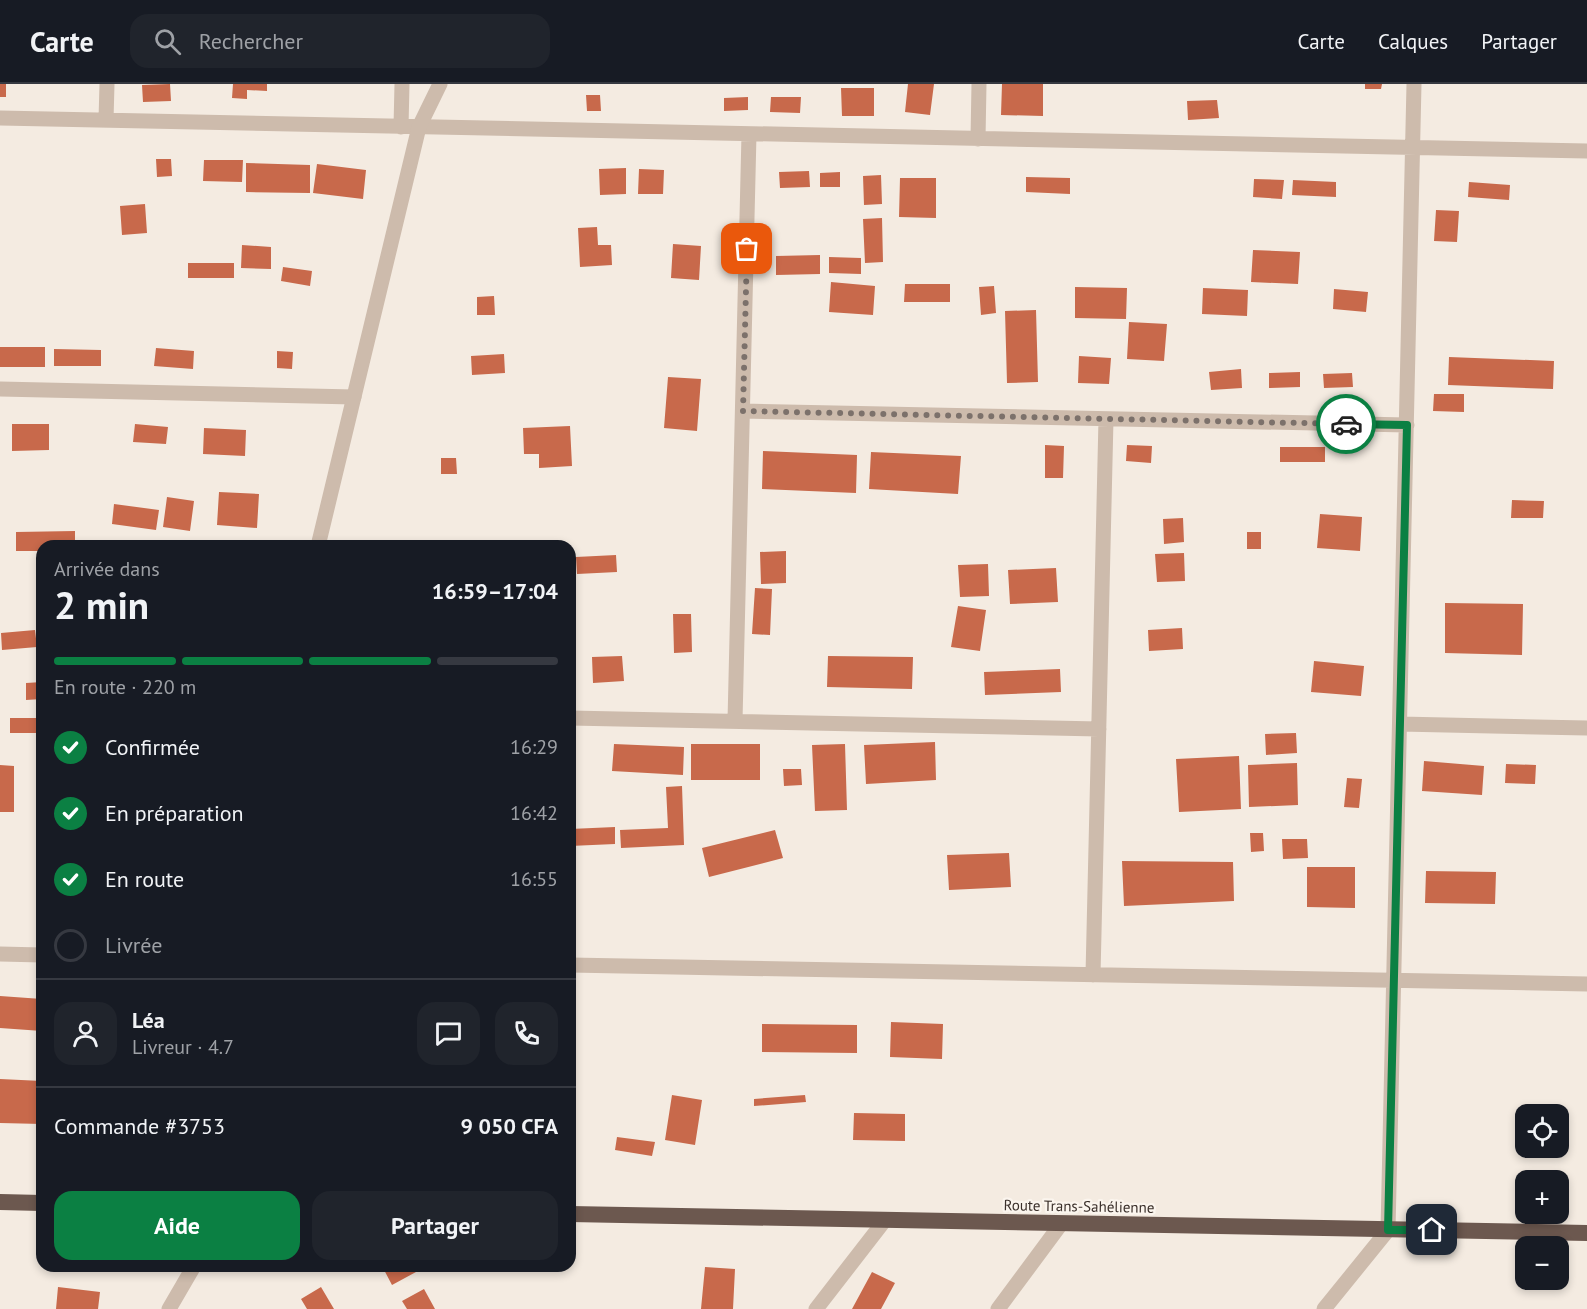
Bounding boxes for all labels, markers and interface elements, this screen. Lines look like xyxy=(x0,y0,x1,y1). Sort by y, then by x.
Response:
search box xyxy=(130,14,550,68)
text: Carte xyxy=(30,23,94,60)
icon: search xyxy=(151,25,184,58)
text: Rechercher xyxy=(199,27,303,55)
text: Carte xyxy=(1298,28,1345,55)
text: Calques xyxy=(1378,28,1448,55)
text: Partager xyxy=(1481,28,1557,55)
pin xyxy=(721,223,772,274)
icon: bag xyxy=(730,232,763,265)
courier xyxy=(1316,394,1376,454)
icon: car xyxy=(1330,408,1363,441)
text: Arrivée dans xyxy=(54,556,160,582)
text: 16:59–17:04 xyxy=(432,577,558,605)
text: 2 min xyxy=(54,579,149,630)
text: En route · 220 m xyxy=(54,674,196,700)
icon: check xyxy=(54,731,87,764)
text: Confirmée xyxy=(105,733,200,761)
text: 16:29 xyxy=(510,734,558,760)
icon: check xyxy=(54,797,87,830)
text: En préparation xyxy=(105,799,244,827)
text: 16:42 xyxy=(510,800,558,826)
icon: check xyxy=(54,863,87,896)
text: En route xyxy=(105,865,184,893)
text: 16:55 xyxy=(510,866,558,892)
text: Livrée xyxy=(105,931,162,959)
button: person xyxy=(54,1002,117,1065)
button: chat xyxy=(417,1002,480,1065)
button: phone xyxy=(495,1002,558,1065)
text: Léa xyxy=(132,1006,165,1034)
text: Livreur · 4.7 xyxy=(132,1034,234,1060)
map controls xyxy=(1515,1104,1569,1290)
button: locate xyxy=(1515,1104,1569,1158)
text: Commande #3753 xyxy=(54,1112,225,1140)
text: 9 050 CFA xyxy=(460,1112,558,1140)
button: + xyxy=(1515,1170,1569,1224)
button: Aide xyxy=(54,1191,300,1260)
button: Partager xyxy=(312,1191,558,1260)
street label: Route Trans-Sahélienne xyxy=(1003,1195,1155,1217)
pin xyxy=(1406,1204,1457,1255)
icon: home xyxy=(1415,1213,1448,1246)
button: − xyxy=(1515,1236,1569,1290)

